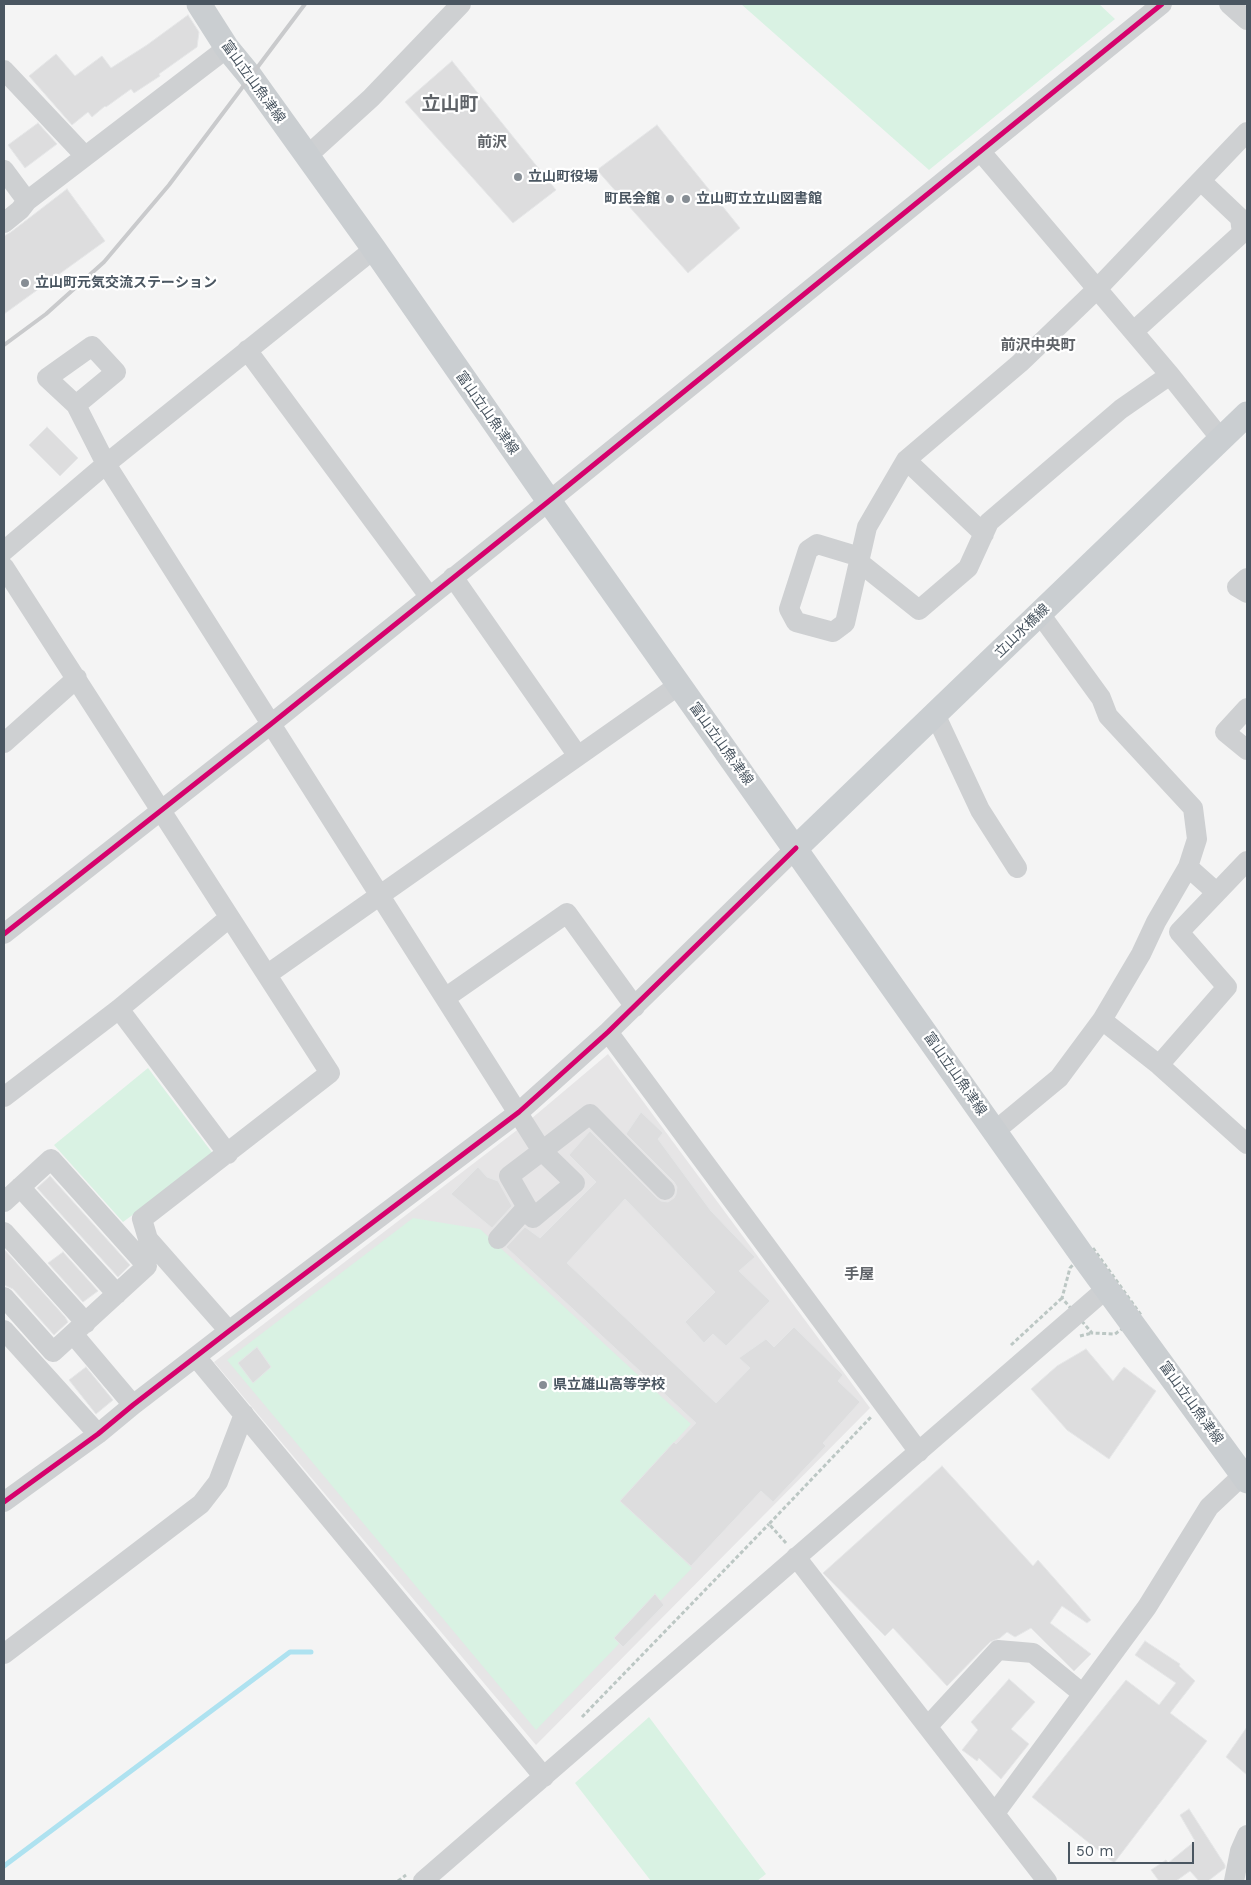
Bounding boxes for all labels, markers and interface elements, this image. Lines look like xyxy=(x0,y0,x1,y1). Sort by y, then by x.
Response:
street label: 富山立山魚津線 xyxy=(217,37,289,127)
district label: 立山町 xyxy=(422,93,478,115)
district label: 前沢 xyxy=(477,134,507,152)
place label: 立山町役場 xyxy=(528,169,598,185)
marker: 立山町役場 xyxy=(512,171,524,183)
place label: 町民会館 xyxy=(604,191,660,207)
place label: 立山町立立山図書館 xyxy=(696,191,822,207)
marker: 町民会館 xyxy=(664,193,676,205)
marker: 立山町立立山図書館 xyxy=(680,193,692,205)
place label: 立山町元気交流ステーション xyxy=(35,275,217,291)
marker: 立山町元気交流ステーション xyxy=(19,277,31,289)
district label: 前沢中央町 xyxy=(1001,337,1075,355)
street label: 富山立山魚津線 xyxy=(452,368,522,458)
street label: 立山水橋線 xyxy=(991,601,1053,661)
street label: 富山立山魚津線 xyxy=(685,699,757,789)
street label: 富山立山魚津線 xyxy=(920,1029,990,1119)
district label: 手屋 xyxy=(844,1266,874,1284)
street label: 富山立山魚津線 xyxy=(1155,1358,1227,1448)
place label: 県立雄山高等学校 xyxy=(553,1377,665,1393)
marker: 県立雄山高等学校 xyxy=(537,1379,549,1391)
scale bar xyxy=(1071,1832,1197,1864)
text: 50 m xyxy=(1076,1842,1113,1860)

